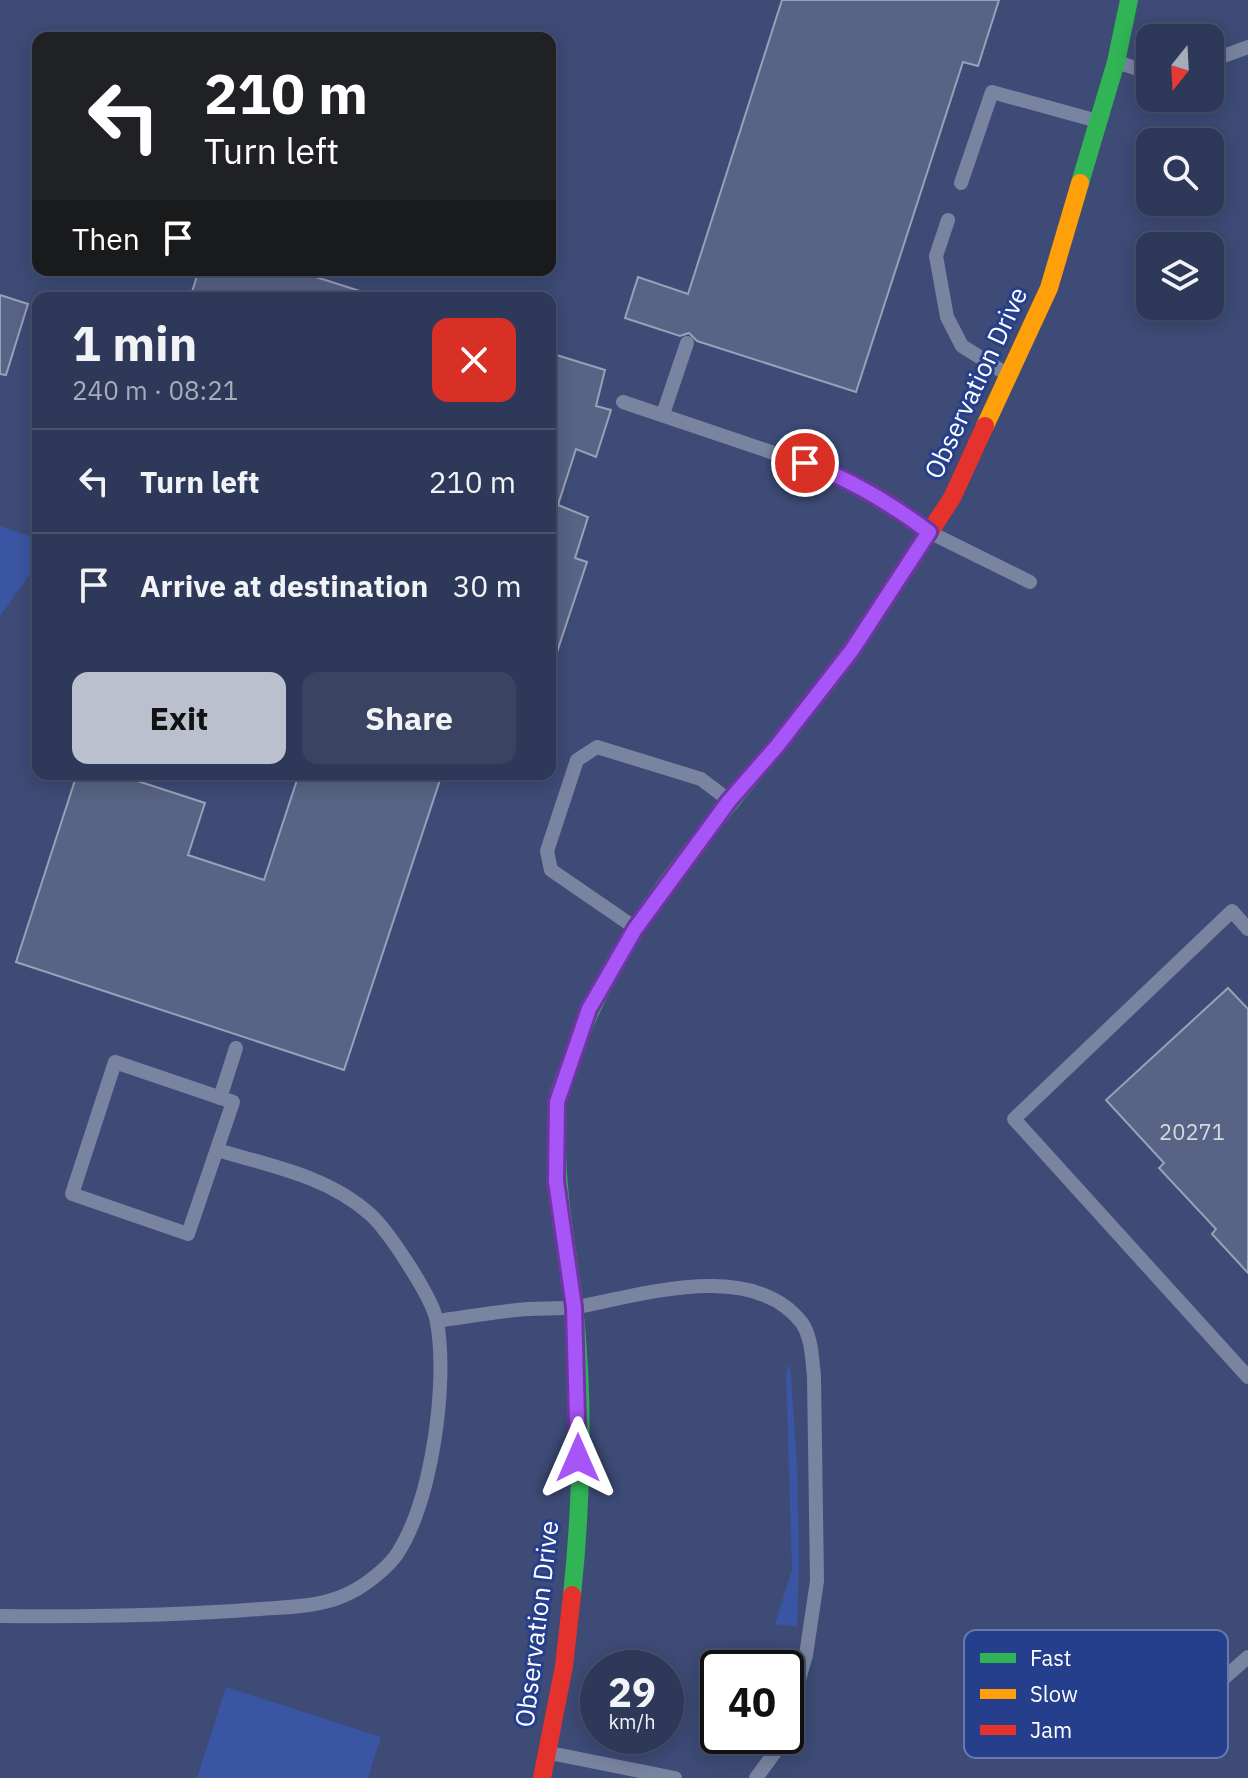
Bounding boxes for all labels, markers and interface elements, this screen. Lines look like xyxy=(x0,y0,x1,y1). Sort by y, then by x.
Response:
north arrow xyxy=(1136,24,1224,112)
map controls xyxy=(1136,24,1224,320)
text: 210 m xyxy=(204,57,368,129)
icon: left xyxy=(72,64,176,168)
text: Turn left xyxy=(204,127,339,174)
button: search xyxy=(1136,128,1224,216)
icon: arrive xyxy=(156,216,200,260)
text: Then xyxy=(72,219,140,258)
button: layers xyxy=(1136,232,1224,320)
street label: Observation Drive xyxy=(916,281,1034,484)
text: 1 min xyxy=(72,312,197,374)
button: close xyxy=(432,318,516,402)
text: 240 m · 08:21 xyxy=(72,373,238,407)
pin xyxy=(771,429,839,497)
icon: arrive xyxy=(783,441,827,485)
icon: left xyxy=(72,459,116,503)
text: Turn left xyxy=(140,462,259,501)
text: 210 m xyxy=(429,462,516,501)
icon: arrive xyxy=(72,563,116,607)
text: Arrive at destination xyxy=(140,566,428,605)
text: 30 m xyxy=(452,566,522,605)
button: Exit xyxy=(72,672,286,764)
button: Share xyxy=(302,672,516,764)
house number: 20271 xyxy=(1159,1117,1225,1146)
position arrow xyxy=(536,1416,620,1500)
street label: Observation Drive xyxy=(506,1519,566,1729)
legend xyxy=(964,1630,1228,1758)
text: Fast xyxy=(1030,1643,1071,1672)
speed limit sign: 40 xyxy=(700,1650,804,1754)
text: 29 xyxy=(608,1666,656,1718)
text: Slow xyxy=(1030,1679,1078,1708)
text: km/h xyxy=(608,1708,656,1735)
text: Jam xyxy=(1030,1715,1072,1744)

